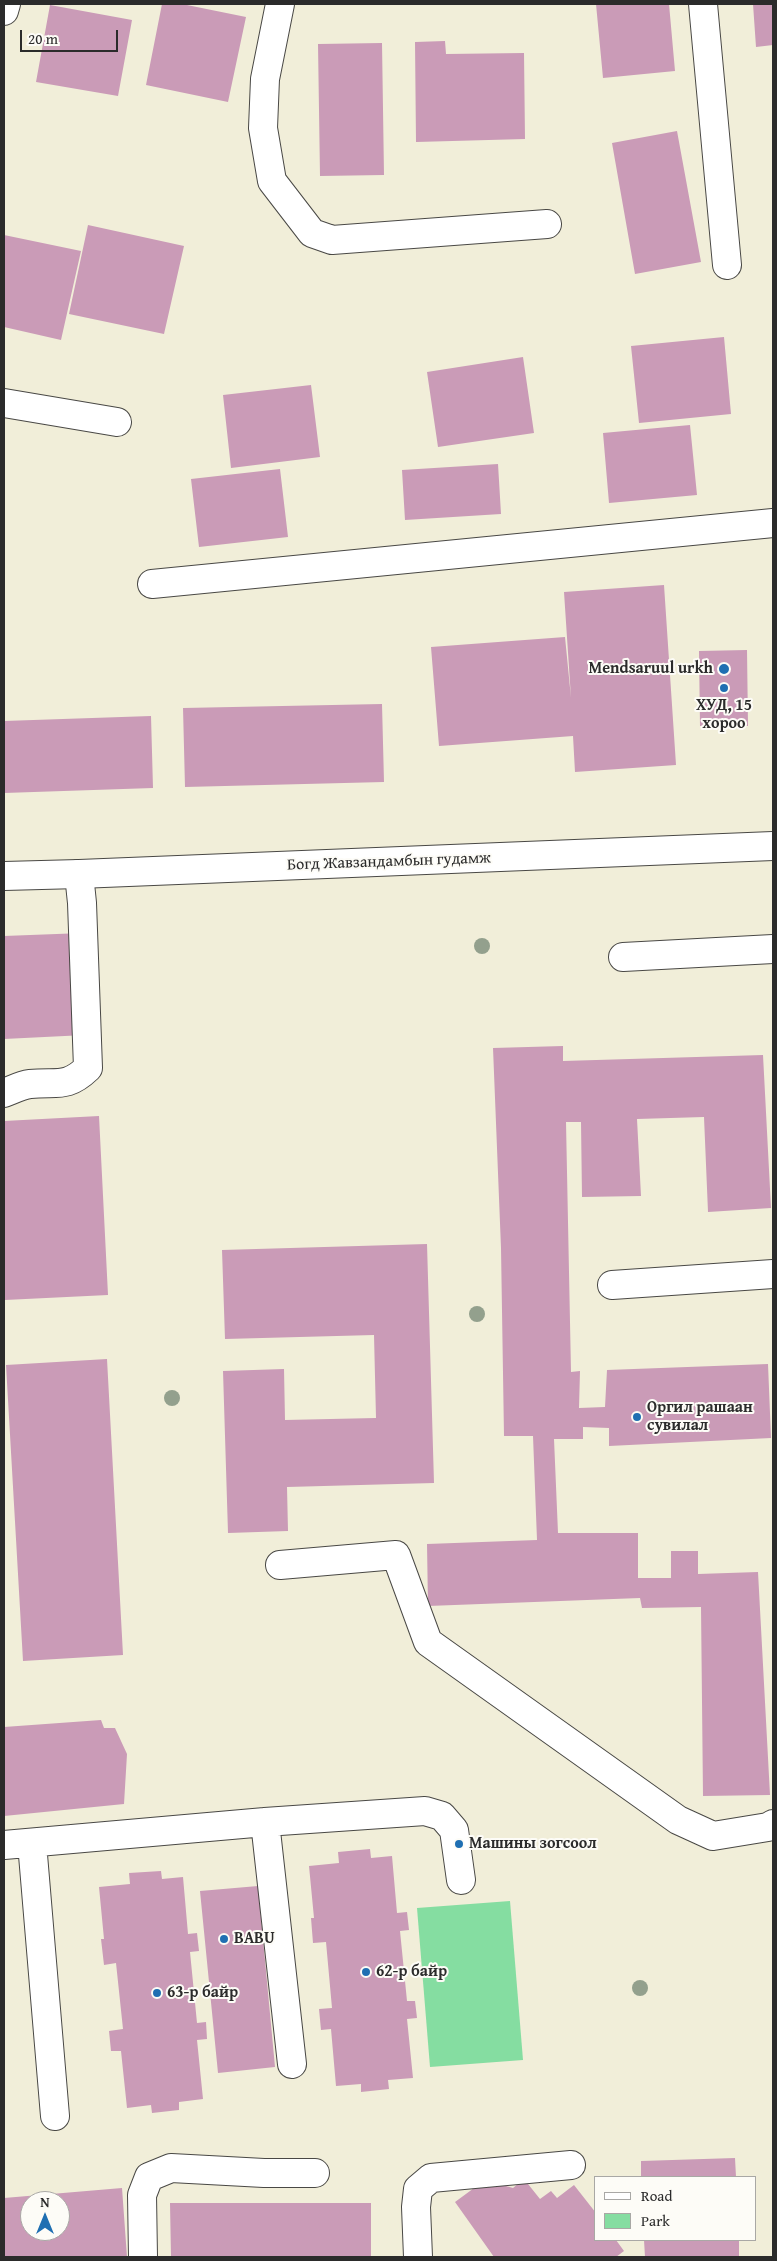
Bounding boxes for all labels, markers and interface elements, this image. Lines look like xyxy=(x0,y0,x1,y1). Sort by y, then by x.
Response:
scale bar xyxy=(22,20,120,52)
text: 20 m xyxy=(28,28,58,49)
place label: Mendsaruul urkh xyxy=(588,659,713,679)
marker: Mendsaruul urkh xyxy=(717,662,731,676)
marker: ХУД, 15 хороо xyxy=(718,682,730,694)
place label: ХУД, 15 хороо xyxy=(696,696,752,734)
street label: Богд Жавзандамбын гудамж xyxy=(287,849,491,875)
place label: Оргил рашаан сувилал xyxy=(647,1398,753,1436)
marker: Оргил рашаан сувилал xyxy=(631,1411,643,1423)
place label: Машины зогсоол xyxy=(469,1834,597,1854)
marker: Машины зогсоол xyxy=(453,1838,465,1850)
place label: BABU xyxy=(234,1929,275,1949)
marker: BABU xyxy=(218,1933,230,1945)
place label: 62-р байр xyxy=(376,1962,447,1982)
marker: 62-р байр xyxy=(360,1966,372,1978)
place label: 63-р байр xyxy=(167,1983,238,2003)
marker: 63-р байр xyxy=(151,1987,163,1999)
legend xyxy=(594,2176,757,2241)
text: Road xyxy=(641,2185,672,2206)
north arrow xyxy=(20,2191,70,2241)
text: N xyxy=(40,2192,50,2212)
text: Park xyxy=(641,2210,670,2231)

